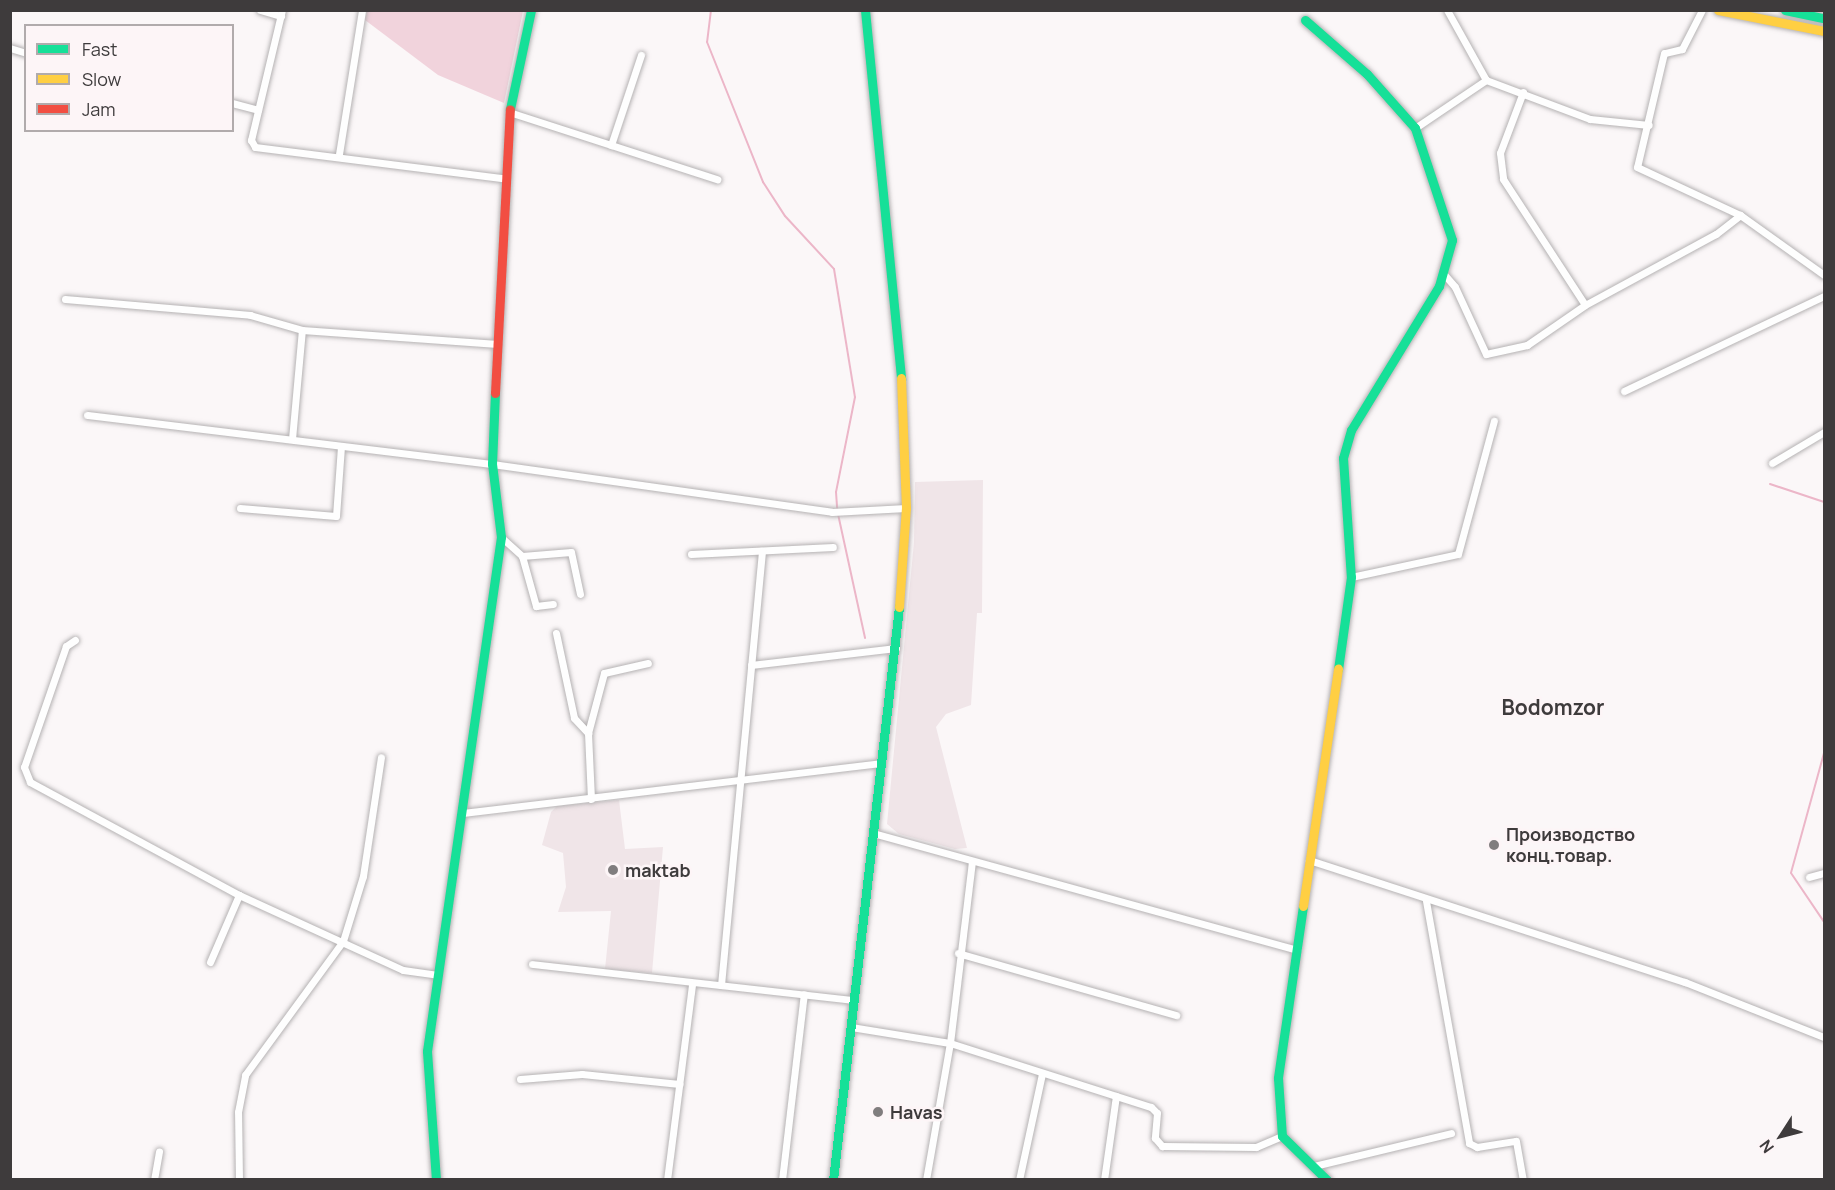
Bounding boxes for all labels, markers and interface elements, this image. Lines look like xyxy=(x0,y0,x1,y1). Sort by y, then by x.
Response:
legend xyxy=(24,24,234,132)
text: Fast xyxy=(82,37,117,61)
text: Slow xyxy=(82,67,121,91)
text: Jam xyxy=(82,97,116,121)
district label: Bodomzor xyxy=(1502,694,1604,720)
place label: Производство конц.товар. xyxy=(1506,824,1635,866)
marker: Производство конц.товар. xyxy=(1487,838,1501,852)
place label: maktab xyxy=(625,859,690,881)
marker: maktab xyxy=(606,863,620,877)
place label: Havas xyxy=(890,1101,943,1123)
marker: Havas xyxy=(871,1105,885,1119)
north arrow xyxy=(1751,1106,1811,1166)
text: N xyxy=(1754,1135,1779,1158)

